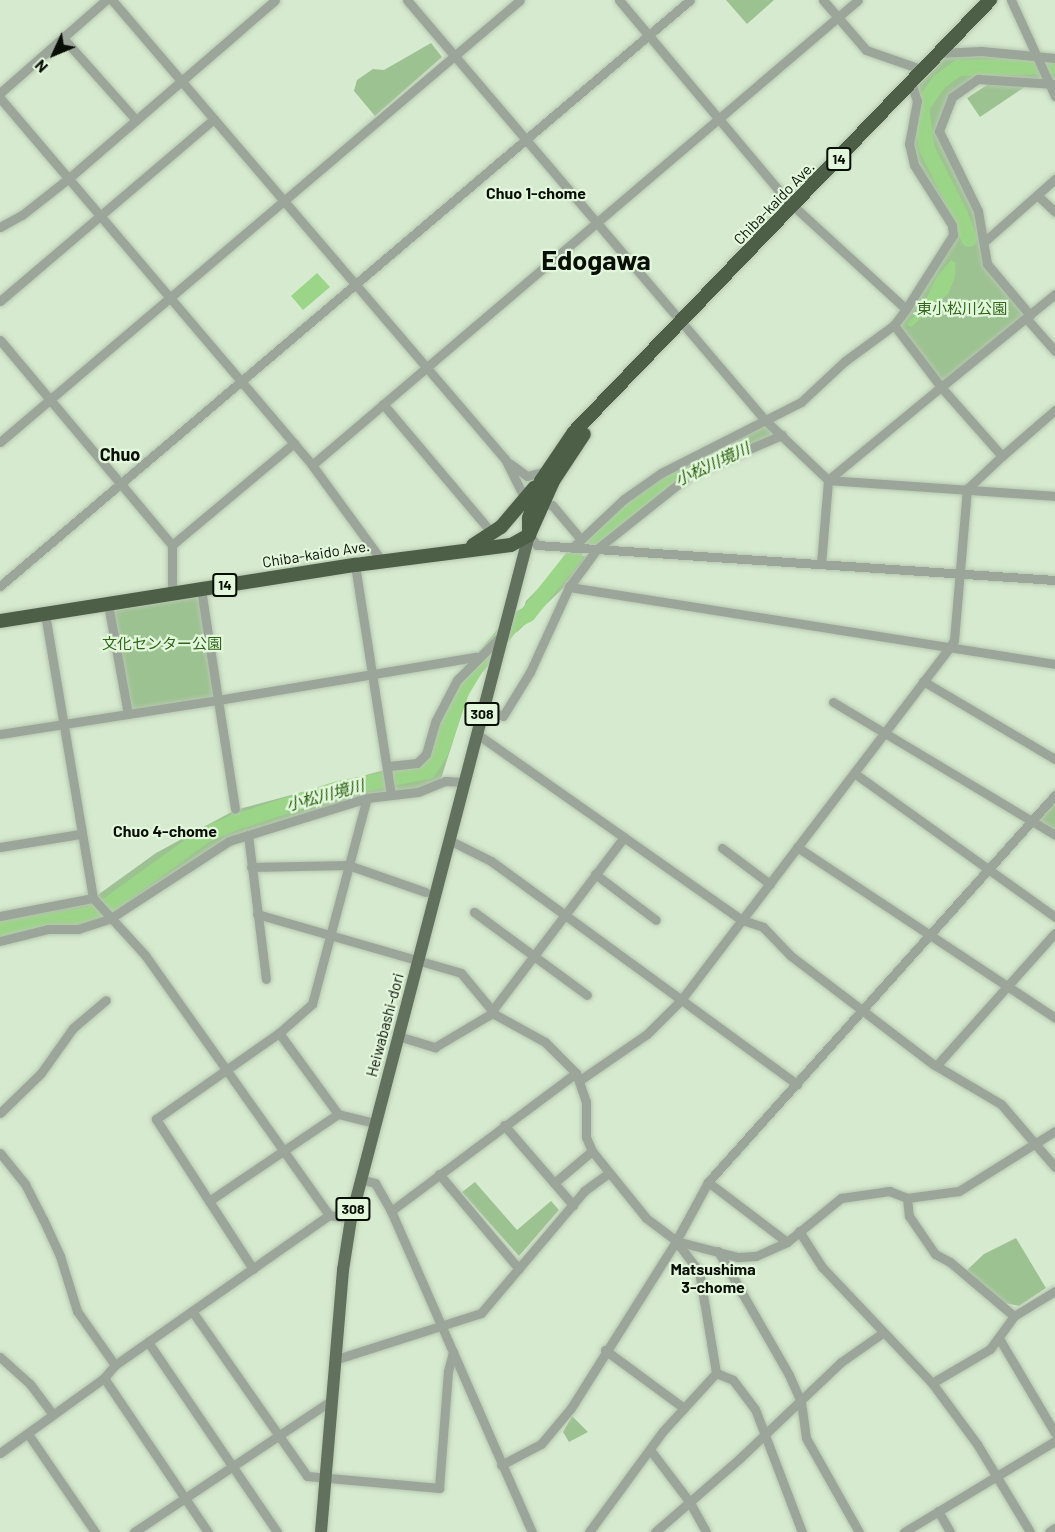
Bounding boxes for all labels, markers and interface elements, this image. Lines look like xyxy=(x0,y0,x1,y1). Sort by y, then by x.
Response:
north arrow xyxy=(24,24,84,84)
text: N xyxy=(30,56,51,77)
road number: 14 xyxy=(826,148,852,170)
street label: Chiba-kaido Ave. xyxy=(730,158,818,248)
district label: Chuo 1-chome xyxy=(486,183,586,203)
district label: Edogawa xyxy=(541,244,651,276)
park label: 東小松川公園 xyxy=(917,300,1007,318)
water label: 小松川境川 xyxy=(672,438,752,490)
district label: Chuo xyxy=(100,443,140,465)
street label: Chiba-kaido Ave. xyxy=(261,537,371,571)
road number: 14 xyxy=(212,574,238,596)
park label: 文化センター公園 xyxy=(102,635,222,653)
road number: 308 xyxy=(464,703,500,725)
water label: 小松川境川 xyxy=(284,775,366,815)
district label: Chuo 4-chome xyxy=(113,821,217,841)
street label: Heiwabashi-dori xyxy=(363,971,407,1079)
road number: 308 xyxy=(335,1198,371,1220)
district label: Matsushima 3-chome xyxy=(670,1259,756,1297)

